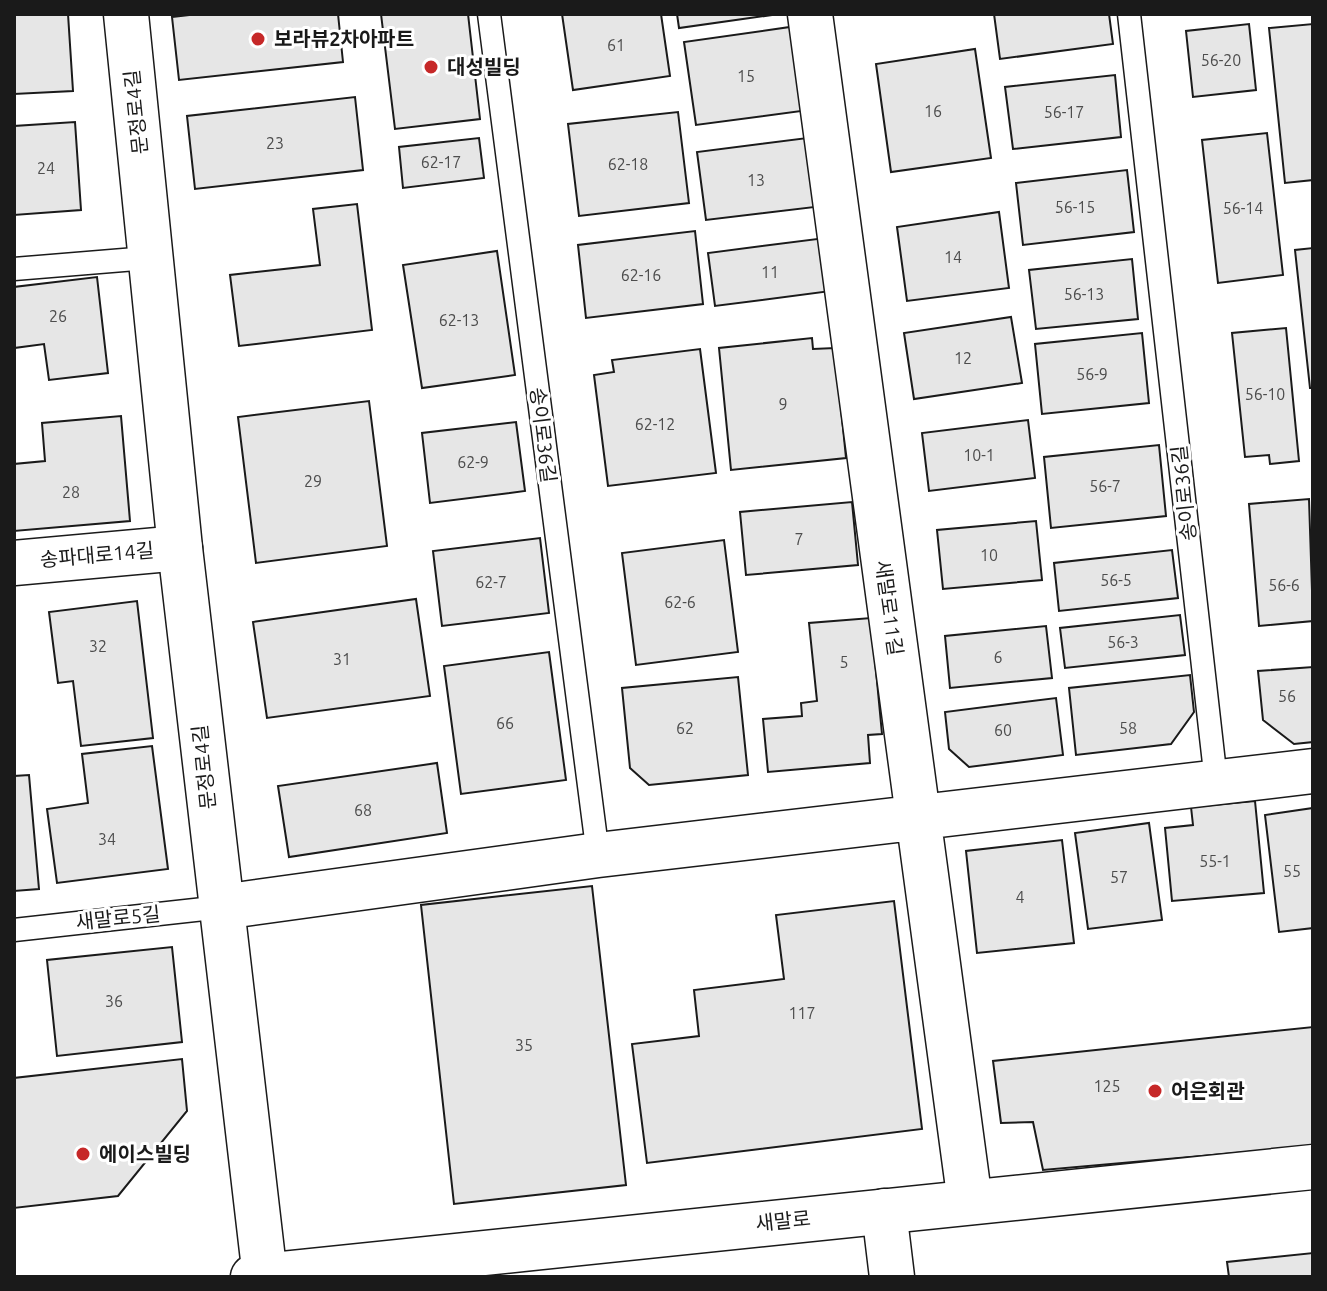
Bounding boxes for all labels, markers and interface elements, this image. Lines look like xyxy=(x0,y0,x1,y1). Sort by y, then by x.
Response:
place label: 보라뷰2차아파트 xyxy=(274,27,414,50)
marker: 보라뷰2차아파트 xyxy=(249,30,267,48)
house number: 61 xyxy=(607,36,625,54)
house number: 56-20 xyxy=(1201,51,1241,69)
place label: 대성빌딩 xyxy=(447,55,521,78)
marker: 대성빌딩 xyxy=(422,58,440,76)
house number: 15 xyxy=(737,67,755,85)
street label: 문정로4길 xyxy=(120,69,151,155)
house number: 16 xyxy=(924,102,942,120)
house number: 56-17 xyxy=(1044,103,1084,121)
house number: 23 xyxy=(266,134,284,152)
house number: 62-17 xyxy=(421,153,461,171)
house number: 62-18 xyxy=(608,155,648,173)
house number: 24 xyxy=(37,159,55,177)
house number: 13 xyxy=(747,171,765,189)
house number: 56-15 xyxy=(1055,198,1095,216)
house number: 56-14 xyxy=(1223,199,1263,217)
house number: 14 xyxy=(944,248,962,266)
house number: 11 xyxy=(761,263,779,281)
house number: 62-16 xyxy=(621,266,661,284)
house number: 56-13 xyxy=(1064,285,1104,303)
house number: 26 xyxy=(49,307,67,325)
house number: 62-13 xyxy=(439,311,479,329)
house number: 12 xyxy=(954,349,972,367)
house number: 56-9 xyxy=(1076,365,1108,383)
house number: 56-10 xyxy=(1245,385,1285,403)
street label: 송이로36길 xyxy=(526,386,561,484)
house number: 9 xyxy=(778,395,788,413)
house number: 62-12 xyxy=(635,415,675,433)
street label: 송이로36길 xyxy=(1167,444,1200,542)
house number: 10-1 xyxy=(963,446,995,464)
house number: 62-9 xyxy=(457,453,489,471)
house number: 29 xyxy=(304,472,322,490)
house number: 56-7 xyxy=(1089,477,1121,495)
house number: 28 xyxy=(62,483,80,501)
house number: 7 xyxy=(794,530,804,548)
street label: 송파대로14길 xyxy=(39,538,155,571)
house number: 10 xyxy=(980,546,998,564)
street label: 새말로11길 xyxy=(871,559,908,657)
house number: 56-5 xyxy=(1100,571,1132,589)
house number: 62-7 xyxy=(475,573,507,591)
house number: 56-6 xyxy=(1268,576,1300,594)
house number: 62-6 xyxy=(664,593,696,611)
house number: 56-3 xyxy=(1107,633,1139,651)
house number: 32 xyxy=(89,637,107,655)
house number: 6 xyxy=(993,648,1003,666)
house number: 31 xyxy=(333,650,351,668)
house number: 5 xyxy=(839,653,849,671)
house number: 56 xyxy=(1278,687,1296,705)
house number: 66 xyxy=(496,714,514,732)
house number: 62 xyxy=(676,719,694,737)
house number: 58 xyxy=(1119,719,1137,737)
house number: 60 xyxy=(994,721,1012,739)
street label: 문정로4길 xyxy=(188,724,219,810)
house number: 68 xyxy=(354,801,372,819)
house number: 34 xyxy=(98,830,116,848)
house number: 55-1 xyxy=(1199,852,1231,870)
house number: 55 xyxy=(1283,862,1301,880)
house number: 57 xyxy=(1110,868,1128,886)
house number: 4 xyxy=(1015,888,1025,906)
street label: 새말로5길 xyxy=(75,902,161,933)
house number: 36 xyxy=(105,992,123,1010)
house number: 117 xyxy=(788,1004,816,1022)
house number: 35 xyxy=(515,1036,533,1054)
house number: 125 xyxy=(1093,1077,1121,1095)
place label: 어은회관 xyxy=(1171,1079,1245,1102)
marker: 어은회관 xyxy=(1146,1082,1164,1100)
place label: 에이스빌딩 xyxy=(99,1142,191,1165)
marker: 에이스빌딩 xyxy=(74,1145,92,1163)
street label: 새말로 xyxy=(754,1206,812,1235)

